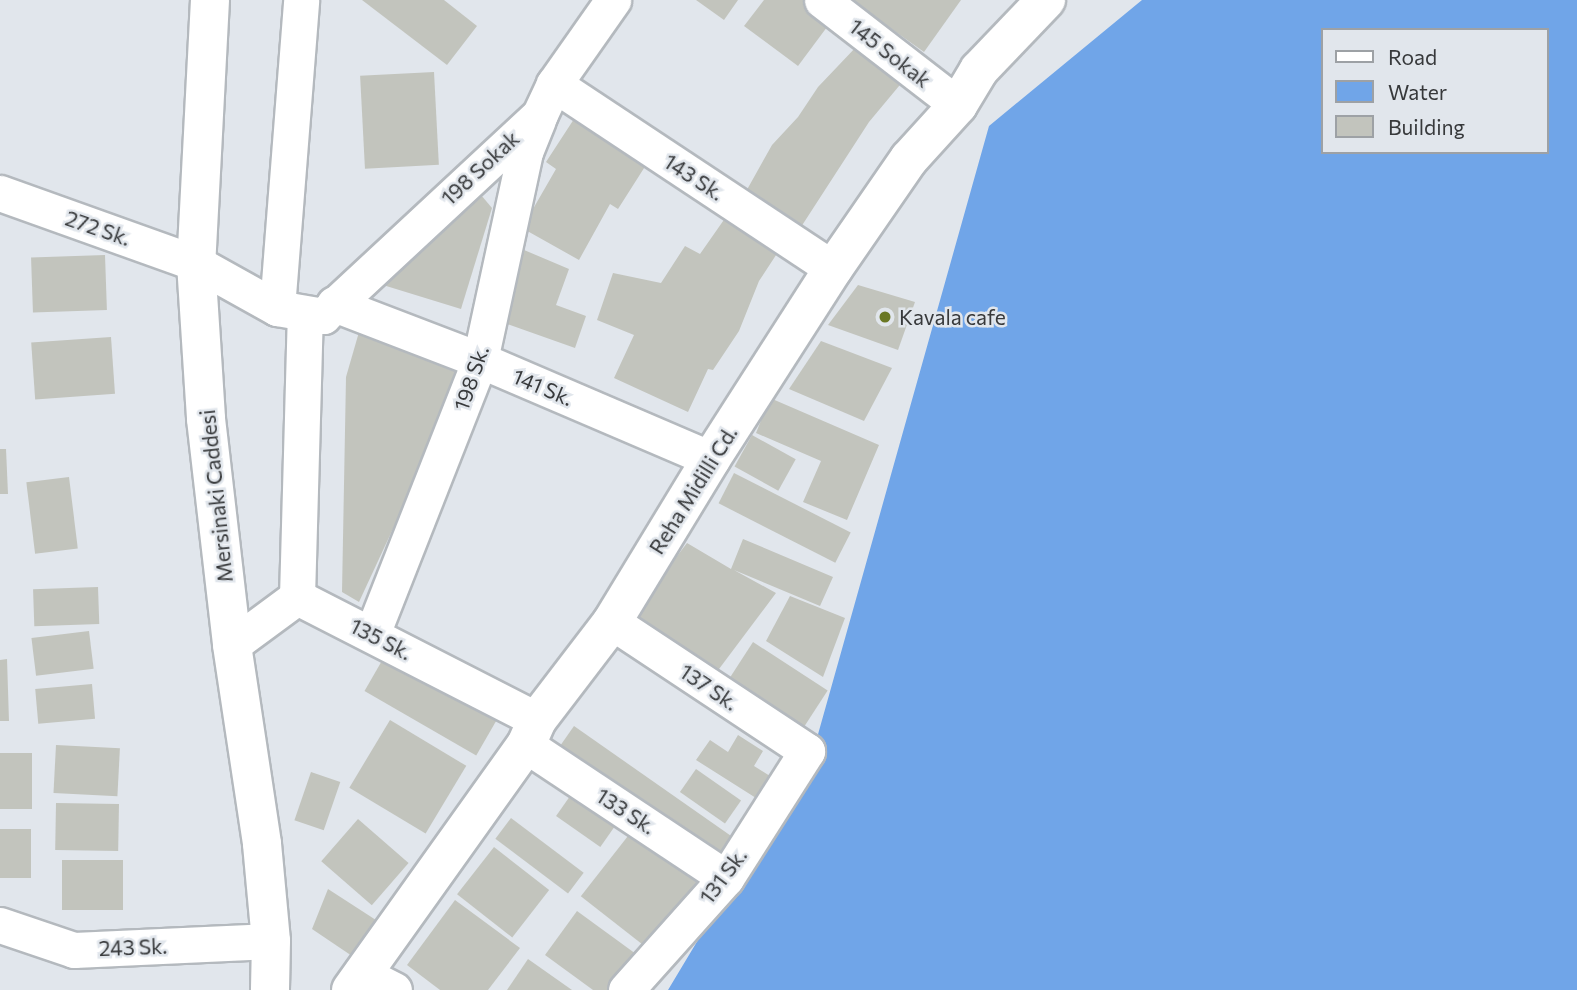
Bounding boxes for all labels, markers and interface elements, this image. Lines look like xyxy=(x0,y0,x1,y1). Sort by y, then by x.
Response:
street label: 145 Sokak xyxy=(844,13,936,93)
legend xyxy=(1322,28,1549,154)
text: Road xyxy=(1388,44,1437,69)
text: Water xyxy=(1388,79,1447,104)
text: Building xyxy=(1388,114,1465,139)
street label: 198 Sokak xyxy=(436,126,524,210)
street label: 143 Sk. xyxy=(659,148,729,206)
street label: 272 Sk. xyxy=(62,205,134,251)
place label: Kavala cafe xyxy=(899,304,1006,330)
marker: Kavala cafe xyxy=(877,309,893,325)
street label: 198 Sk. xyxy=(448,342,494,414)
street label: 141 Sk. xyxy=(509,363,577,411)
street label: Mersinaki Caddesi xyxy=(194,408,238,584)
street label: Reha Midilli Cd. xyxy=(644,421,742,559)
street label: 135 Sk. xyxy=(346,613,416,665)
street label: 137 Sk. xyxy=(675,658,743,716)
street label: 133 Sk. xyxy=(592,783,660,839)
street label: 131 Sk. xyxy=(694,843,752,909)
street label: 243 Sk. xyxy=(98,933,168,961)

